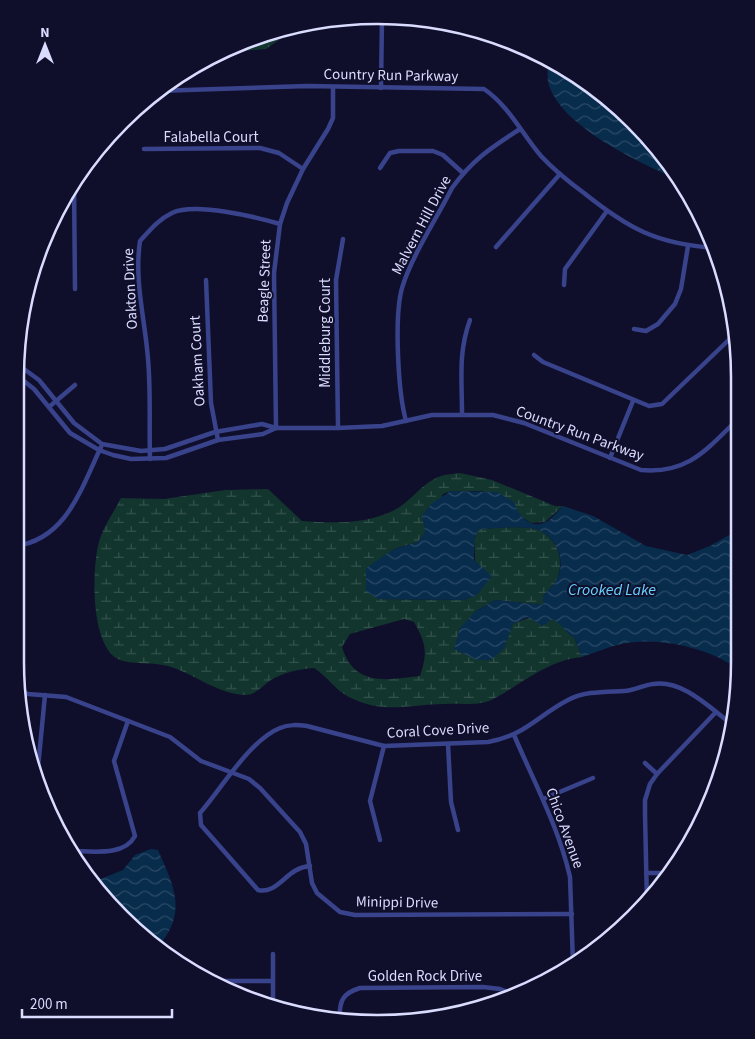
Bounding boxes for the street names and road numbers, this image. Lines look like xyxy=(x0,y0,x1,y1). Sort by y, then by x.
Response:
street label: Country Run Parkway xyxy=(323,64,459,87)
street label: Falabella Court xyxy=(164,127,258,148)
street label: Malvern Hill Drive xyxy=(386,172,456,279)
street label: Beagle Street xyxy=(253,239,276,323)
street label: Oakton Drive xyxy=(118,248,143,330)
street label: Middleburg Court xyxy=(315,278,336,388)
street label: Oakham Court xyxy=(185,315,210,407)
street label: Country Run Parkway xyxy=(513,401,647,466)
street label: Coral Cove Drive xyxy=(386,717,490,744)
street label: Chico Avenue xyxy=(540,785,589,871)
street label: Minippi Drive xyxy=(356,891,438,914)
street label: Golden Rock Drive xyxy=(368,966,482,987)

